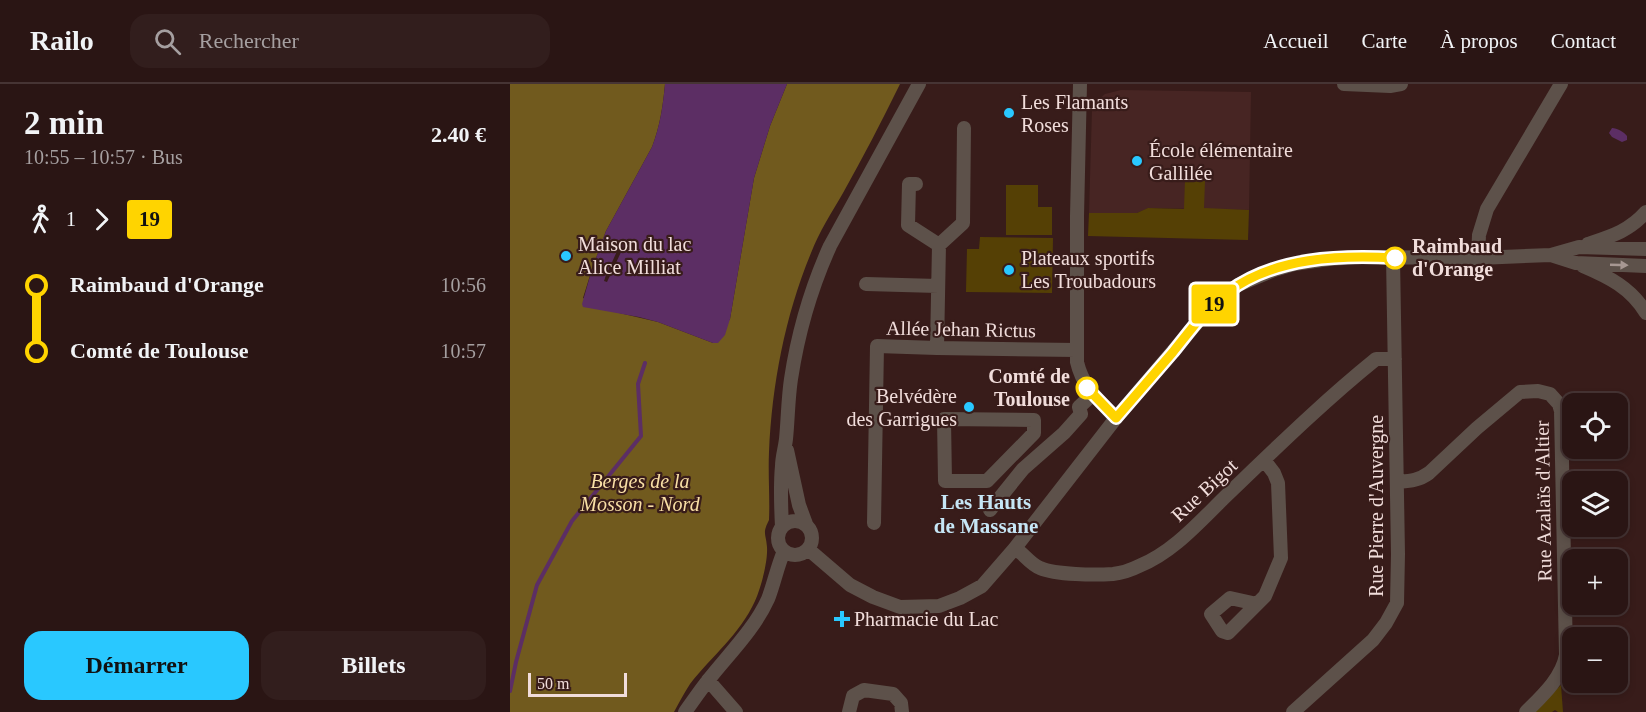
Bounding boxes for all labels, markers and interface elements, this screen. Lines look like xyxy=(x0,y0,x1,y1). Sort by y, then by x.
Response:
search box xyxy=(130,14,550,68)
text: Railo xyxy=(30,25,94,56)
icon: search xyxy=(151,25,184,58)
text: Rechercher xyxy=(199,28,299,53)
text: Accueil xyxy=(1263,29,1329,53)
text: Carte xyxy=(1362,29,1407,53)
text: À propos xyxy=(1440,29,1518,53)
text: Contact xyxy=(1551,29,1616,53)
place label: Les Flamants Roses xyxy=(1021,91,1128,136)
text: 2 min xyxy=(24,105,104,141)
marker: Les Flamants Roses xyxy=(1002,106,1016,120)
text: 2.40 € xyxy=(431,122,486,147)
place label: École élémentaire Gallilée xyxy=(1149,139,1293,184)
text: 10:55 – 10:57 · Bus xyxy=(24,146,183,168)
marker: École élémentaire Gallilée xyxy=(1130,154,1144,168)
icon: walk xyxy=(24,203,57,236)
icon: forward xyxy=(85,203,118,236)
text: 19 xyxy=(139,207,160,231)
text: 1 xyxy=(66,208,76,230)
place label: Maison du lac Alice Milliat xyxy=(578,233,691,278)
place label: Raimbaud d'Orange xyxy=(1412,235,1502,281)
place label: Plateaux sportifs Les Troubadours xyxy=(1021,247,1156,292)
marker: Raimbaud d'Orange xyxy=(1384,247,1406,269)
marker: Maison du lac Alice Milliat xyxy=(559,249,573,263)
one-way arrow xyxy=(1610,260,1629,269)
marker: Plateaux sportifs Les Troubadours xyxy=(1002,263,1016,277)
text: Raimbaud d'Orange xyxy=(70,272,264,297)
text: 10:56 xyxy=(440,274,486,296)
line badge: 19 xyxy=(1187,284,1241,324)
text: 19 xyxy=(1204,292,1225,316)
street label: Allée Jehan Rictus xyxy=(886,317,1036,341)
text: Comté de Toulouse xyxy=(70,338,248,363)
text: 10:57 xyxy=(440,340,486,362)
place label: Comté de Toulouse xyxy=(988,365,1070,410)
marker: Comté de Toulouse xyxy=(1076,377,1098,399)
place label: Belvédère des Garrigues xyxy=(846,385,957,431)
map controls xyxy=(1562,393,1628,693)
button: locate xyxy=(1562,393,1628,459)
marker: Belvédère des Garrigues xyxy=(962,400,976,414)
street label: Rue Pierre d'Auvergne xyxy=(1365,415,1388,597)
street label: Rue Azalaïs d'Altier xyxy=(1531,420,1555,582)
street label: Rue Bigot xyxy=(1167,454,1242,527)
park label: Berges de la Mosson - Nord xyxy=(579,470,701,515)
button: layers xyxy=(1562,471,1628,537)
district label: Les Hauts de Massane xyxy=(934,490,1038,538)
button: + xyxy=(1562,549,1628,615)
place label: Pharmacie du Lac xyxy=(854,608,998,630)
marker: Pharmacie du Lac xyxy=(835,612,849,626)
button: − xyxy=(1562,627,1628,693)
button: Démarrer xyxy=(24,631,249,700)
button: Billets xyxy=(261,631,486,700)
scale bar xyxy=(528,670,627,698)
text: 50 m xyxy=(537,675,569,692)

